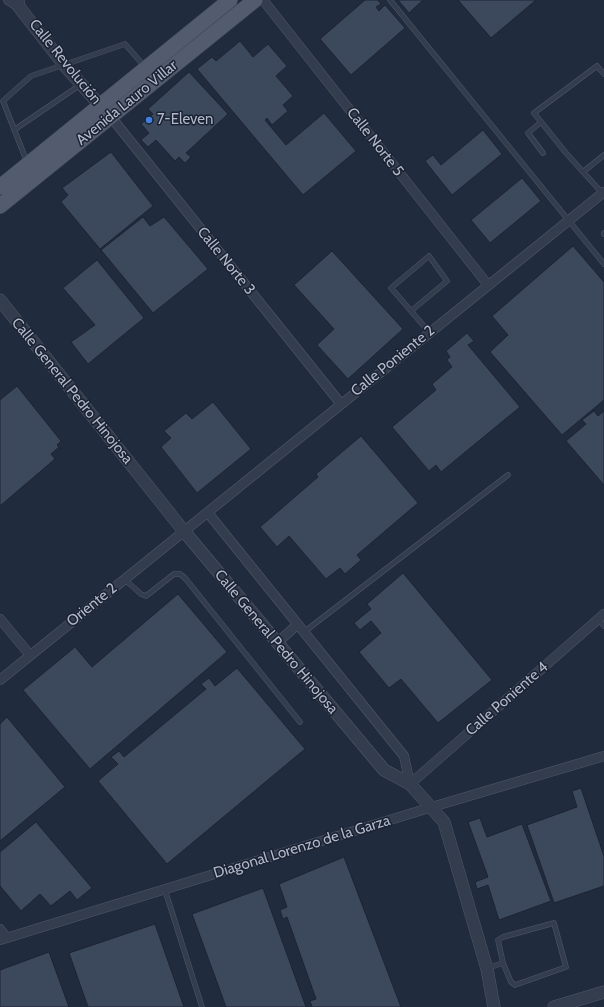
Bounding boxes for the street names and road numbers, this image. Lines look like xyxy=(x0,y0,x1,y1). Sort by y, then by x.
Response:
street label: Calle Revolución xyxy=(25,16,105,108)
street label: Avenida Lauro Villar xyxy=(73,57,181,149)
street label: Calle Norte 5 xyxy=(343,104,407,180)
street label: Calle Norte 3 xyxy=(193,223,259,299)
street label: Calle General Pedro Hinojosa xyxy=(8,314,136,468)
street label: Calle Poniente 2 xyxy=(347,322,439,400)
street label: Calle General Pedro Hinojosa xyxy=(210,566,342,718)
street label: Oriente 2 xyxy=(63,579,121,631)
street label: Calle Poniente 4 xyxy=(462,658,552,740)
street label: Diagonal Lorenzo de la Garza xyxy=(211,812,393,882)

